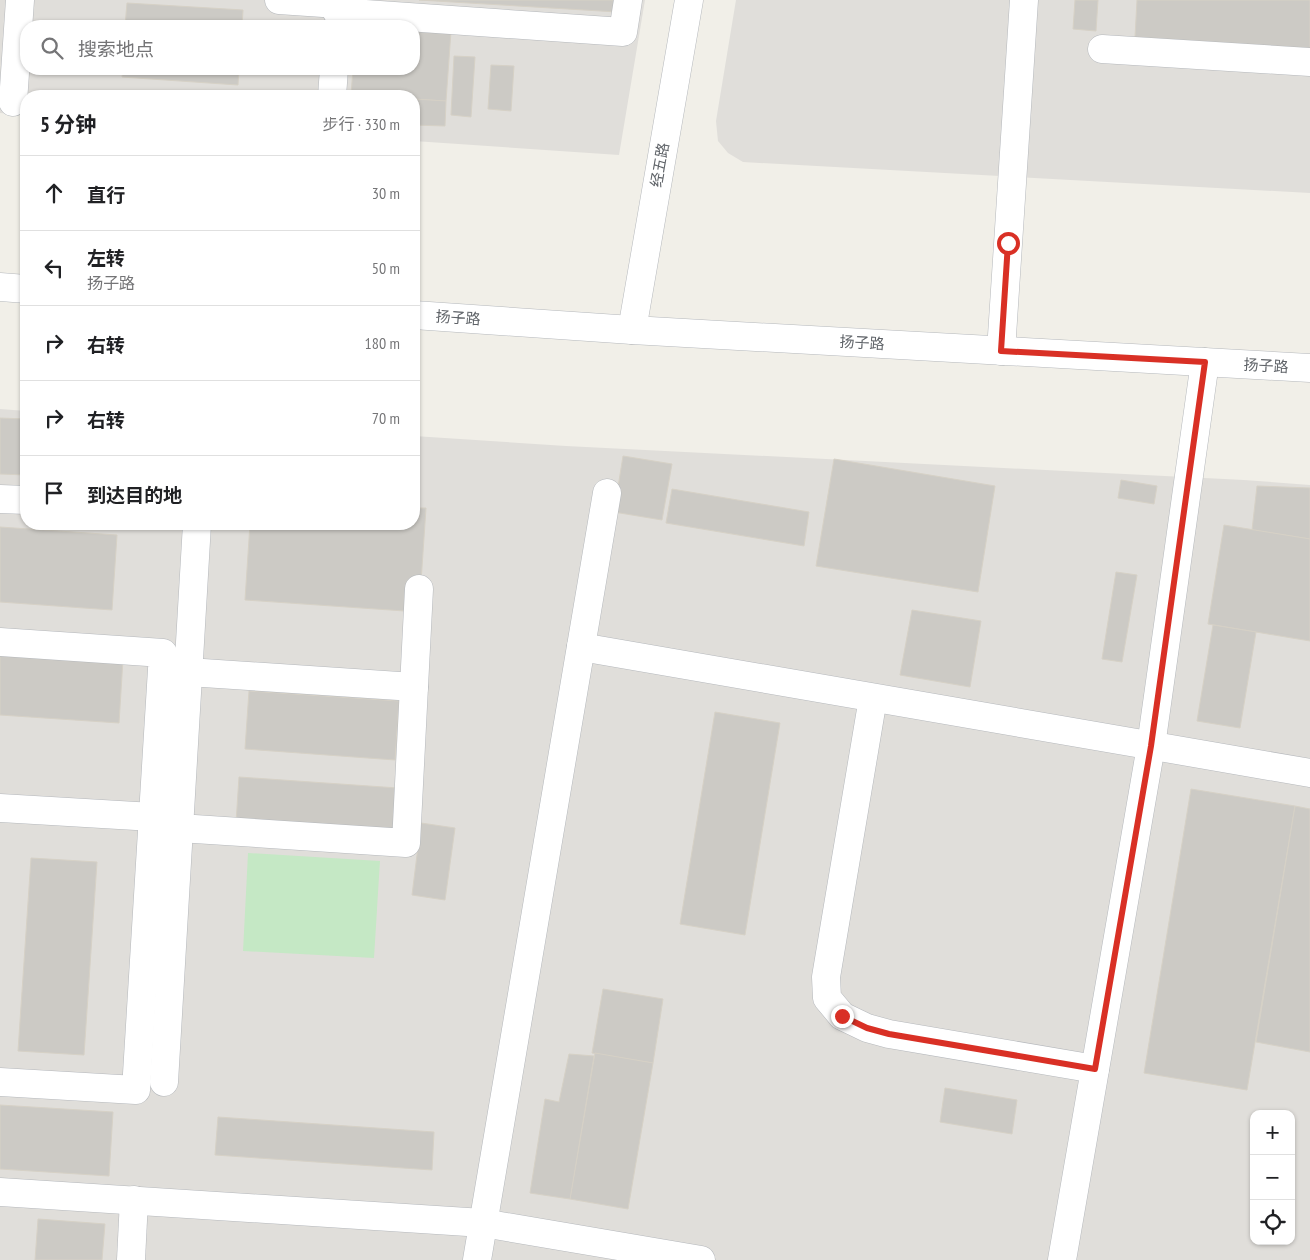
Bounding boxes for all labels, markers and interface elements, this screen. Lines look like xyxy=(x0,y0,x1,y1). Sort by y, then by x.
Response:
search box xyxy=(20,20,420,75)
icon: search xyxy=(38,34,66,62)
text: 搜索地点 xyxy=(78,37,154,61)
text: 5 分钟 xyxy=(40,111,96,138)
text: 步行 · 330 m xyxy=(322,114,400,134)
street label: 经五路 xyxy=(646,141,673,189)
icon: ahead xyxy=(40,179,68,207)
text: 直行 xyxy=(87,183,125,207)
text: 30 m xyxy=(372,183,400,203)
route start xyxy=(997,232,1020,255)
text: 左转 xyxy=(87,246,125,270)
icon: left xyxy=(40,254,68,282)
text: 50 m xyxy=(372,258,400,278)
text: 扬子路 xyxy=(87,273,135,293)
street label: 扬子路 xyxy=(435,306,481,329)
icon: right xyxy=(40,329,68,357)
street label: 扬子路 xyxy=(839,332,885,353)
text: 右转 xyxy=(87,333,125,357)
text: 180 m xyxy=(365,333,400,353)
street label: 扬子路 xyxy=(1243,355,1289,376)
icon: right xyxy=(40,404,68,432)
text: 右转 xyxy=(87,408,125,432)
text: 70 m xyxy=(372,408,400,428)
icon: arrive xyxy=(40,479,68,507)
text: 到达目的地 xyxy=(87,483,182,507)
route end xyxy=(831,1005,854,1028)
map controls xyxy=(1250,1110,1295,1245)
button: + xyxy=(1250,1110,1295,1155)
button: − xyxy=(1250,1155,1295,1200)
button: locate xyxy=(1250,1200,1295,1245)

